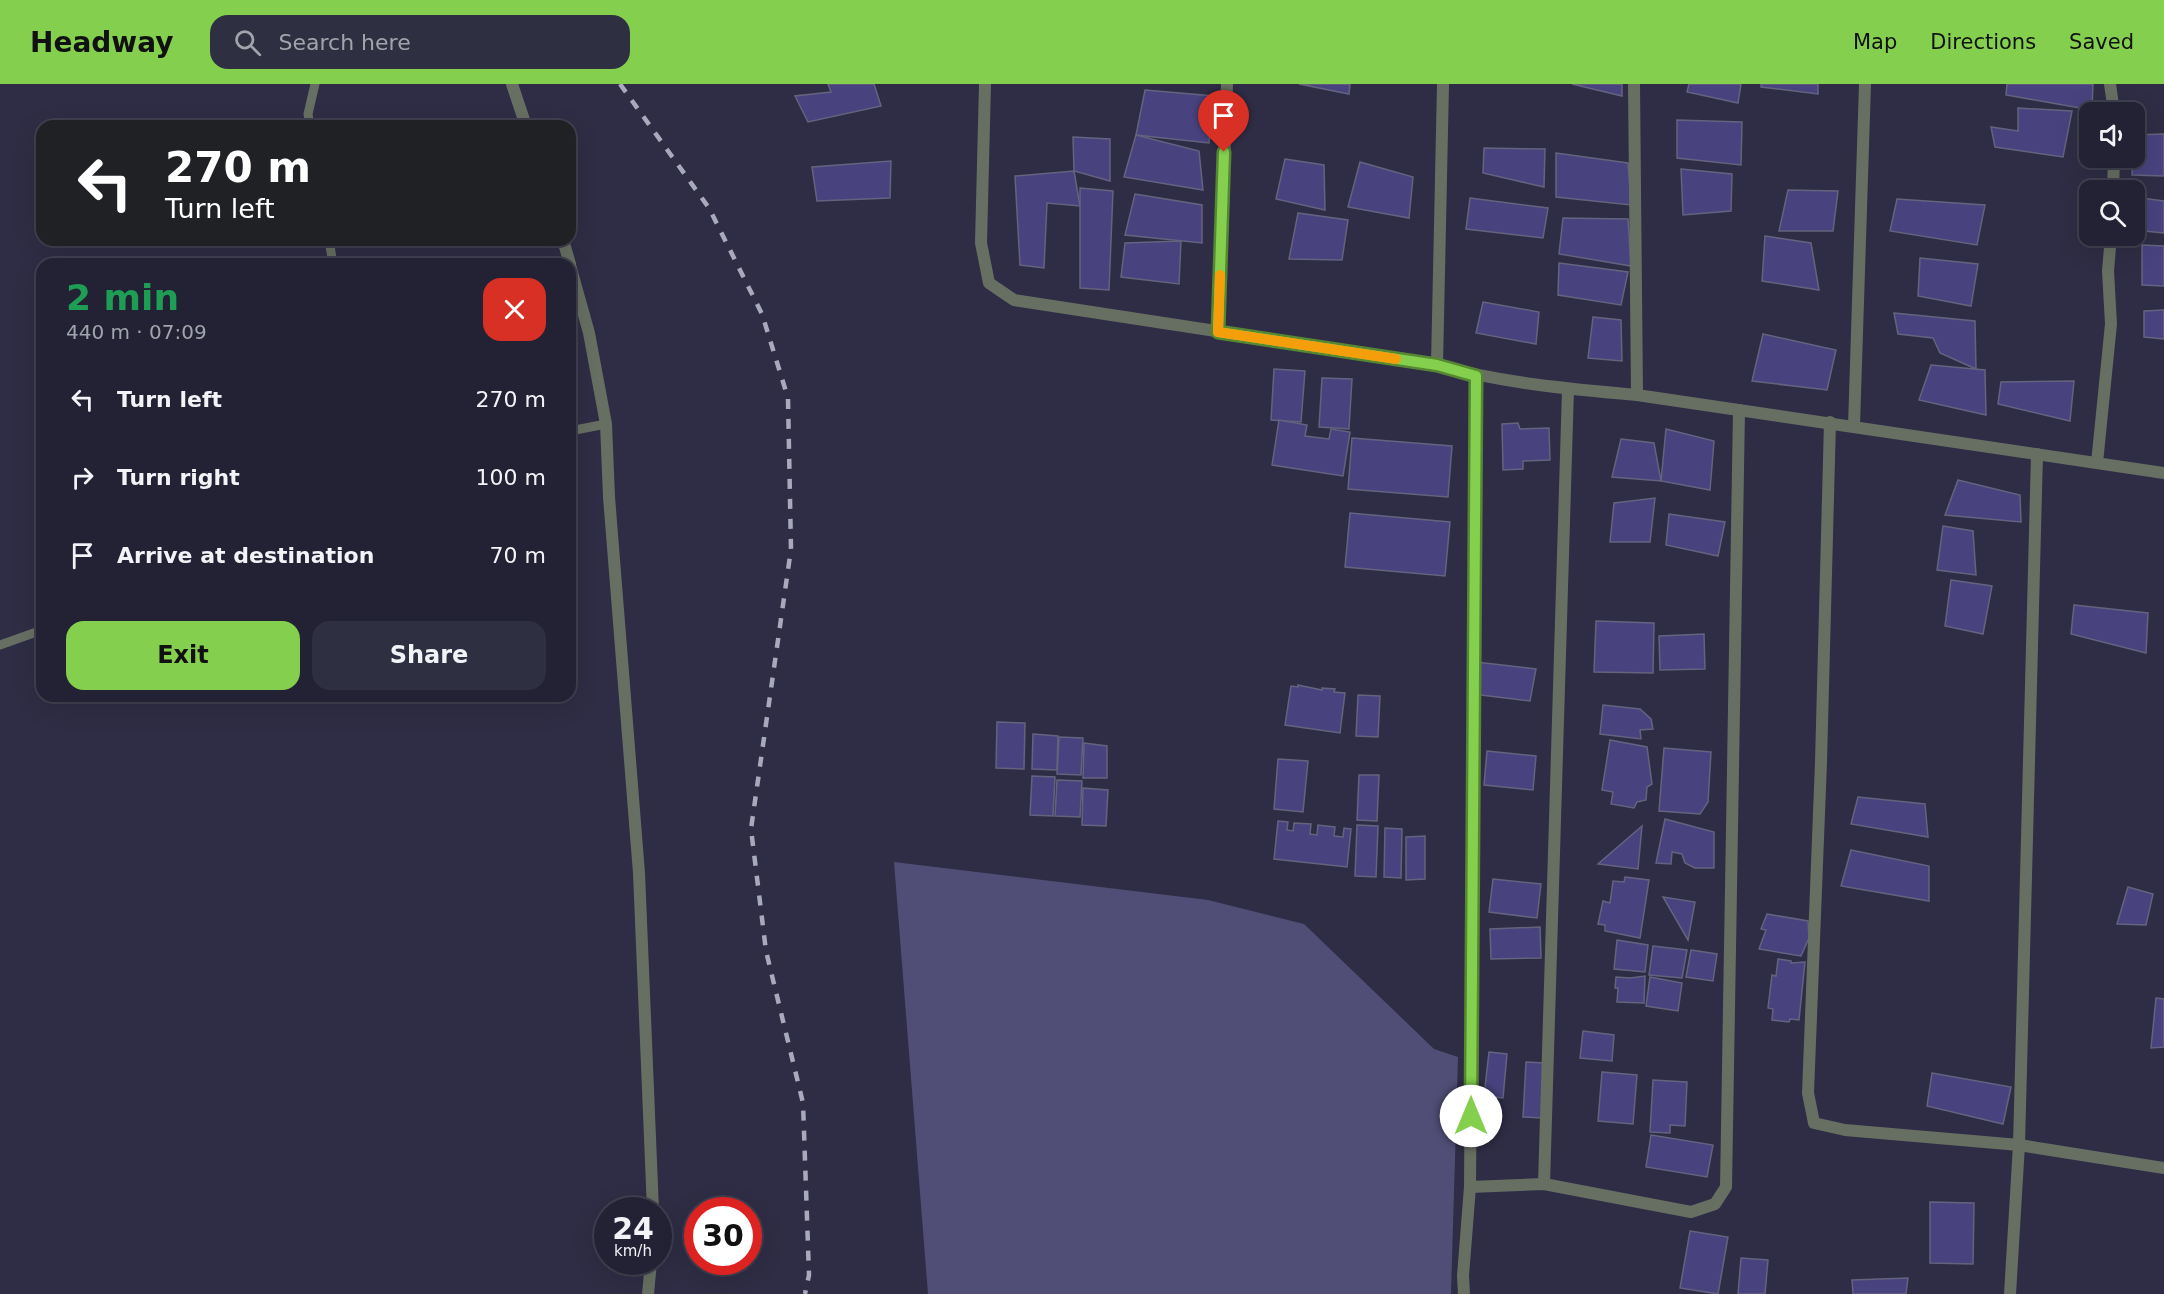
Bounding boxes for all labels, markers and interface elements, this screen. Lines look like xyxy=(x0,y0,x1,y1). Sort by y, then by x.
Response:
search box xyxy=(210,15,630,69)
text: Headway xyxy=(30,26,174,59)
icon: search xyxy=(231,26,264,59)
text: Search here xyxy=(279,30,411,55)
text: Map xyxy=(1853,30,1897,54)
text: Directions xyxy=(1930,30,2036,54)
text: Saved xyxy=(2069,30,2134,54)
pin xyxy=(1198,90,1249,152)
icon: arrive xyxy=(1207,99,1240,132)
map controls xyxy=(2079,102,2145,246)
button: sound xyxy=(2079,102,2145,168)
text: 270 m xyxy=(165,143,311,192)
icon: left xyxy=(66,144,144,222)
button: search xyxy=(2079,180,2145,246)
text: Turn left xyxy=(165,193,275,224)
text: 2 min xyxy=(66,277,179,318)
button: close xyxy=(483,278,546,341)
text: 440 m · 07:09 xyxy=(66,320,207,344)
icon: left xyxy=(66,383,99,416)
text: Turn left xyxy=(117,387,222,412)
text: 270 m xyxy=(476,387,546,412)
icon: right xyxy=(66,461,99,494)
text: Turn right xyxy=(117,465,240,490)
text: 100 m xyxy=(476,465,546,490)
icon: arrive xyxy=(66,539,99,572)
text: Arrive at destination xyxy=(117,543,374,568)
text: 70 m xyxy=(490,543,546,568)
button: Exit xyxy=(66,621,300,690)
button: Share xyxy=(312,621,546,690)
position arrow xyxy=(1439,1084,1503,1148)
speed limit sign: 30 xyxy=(684,1197,762,1275)
text: 24 xyxy=(612,1211,654,1246)
text: km/h xyxy=(614,1242,652,1260)

